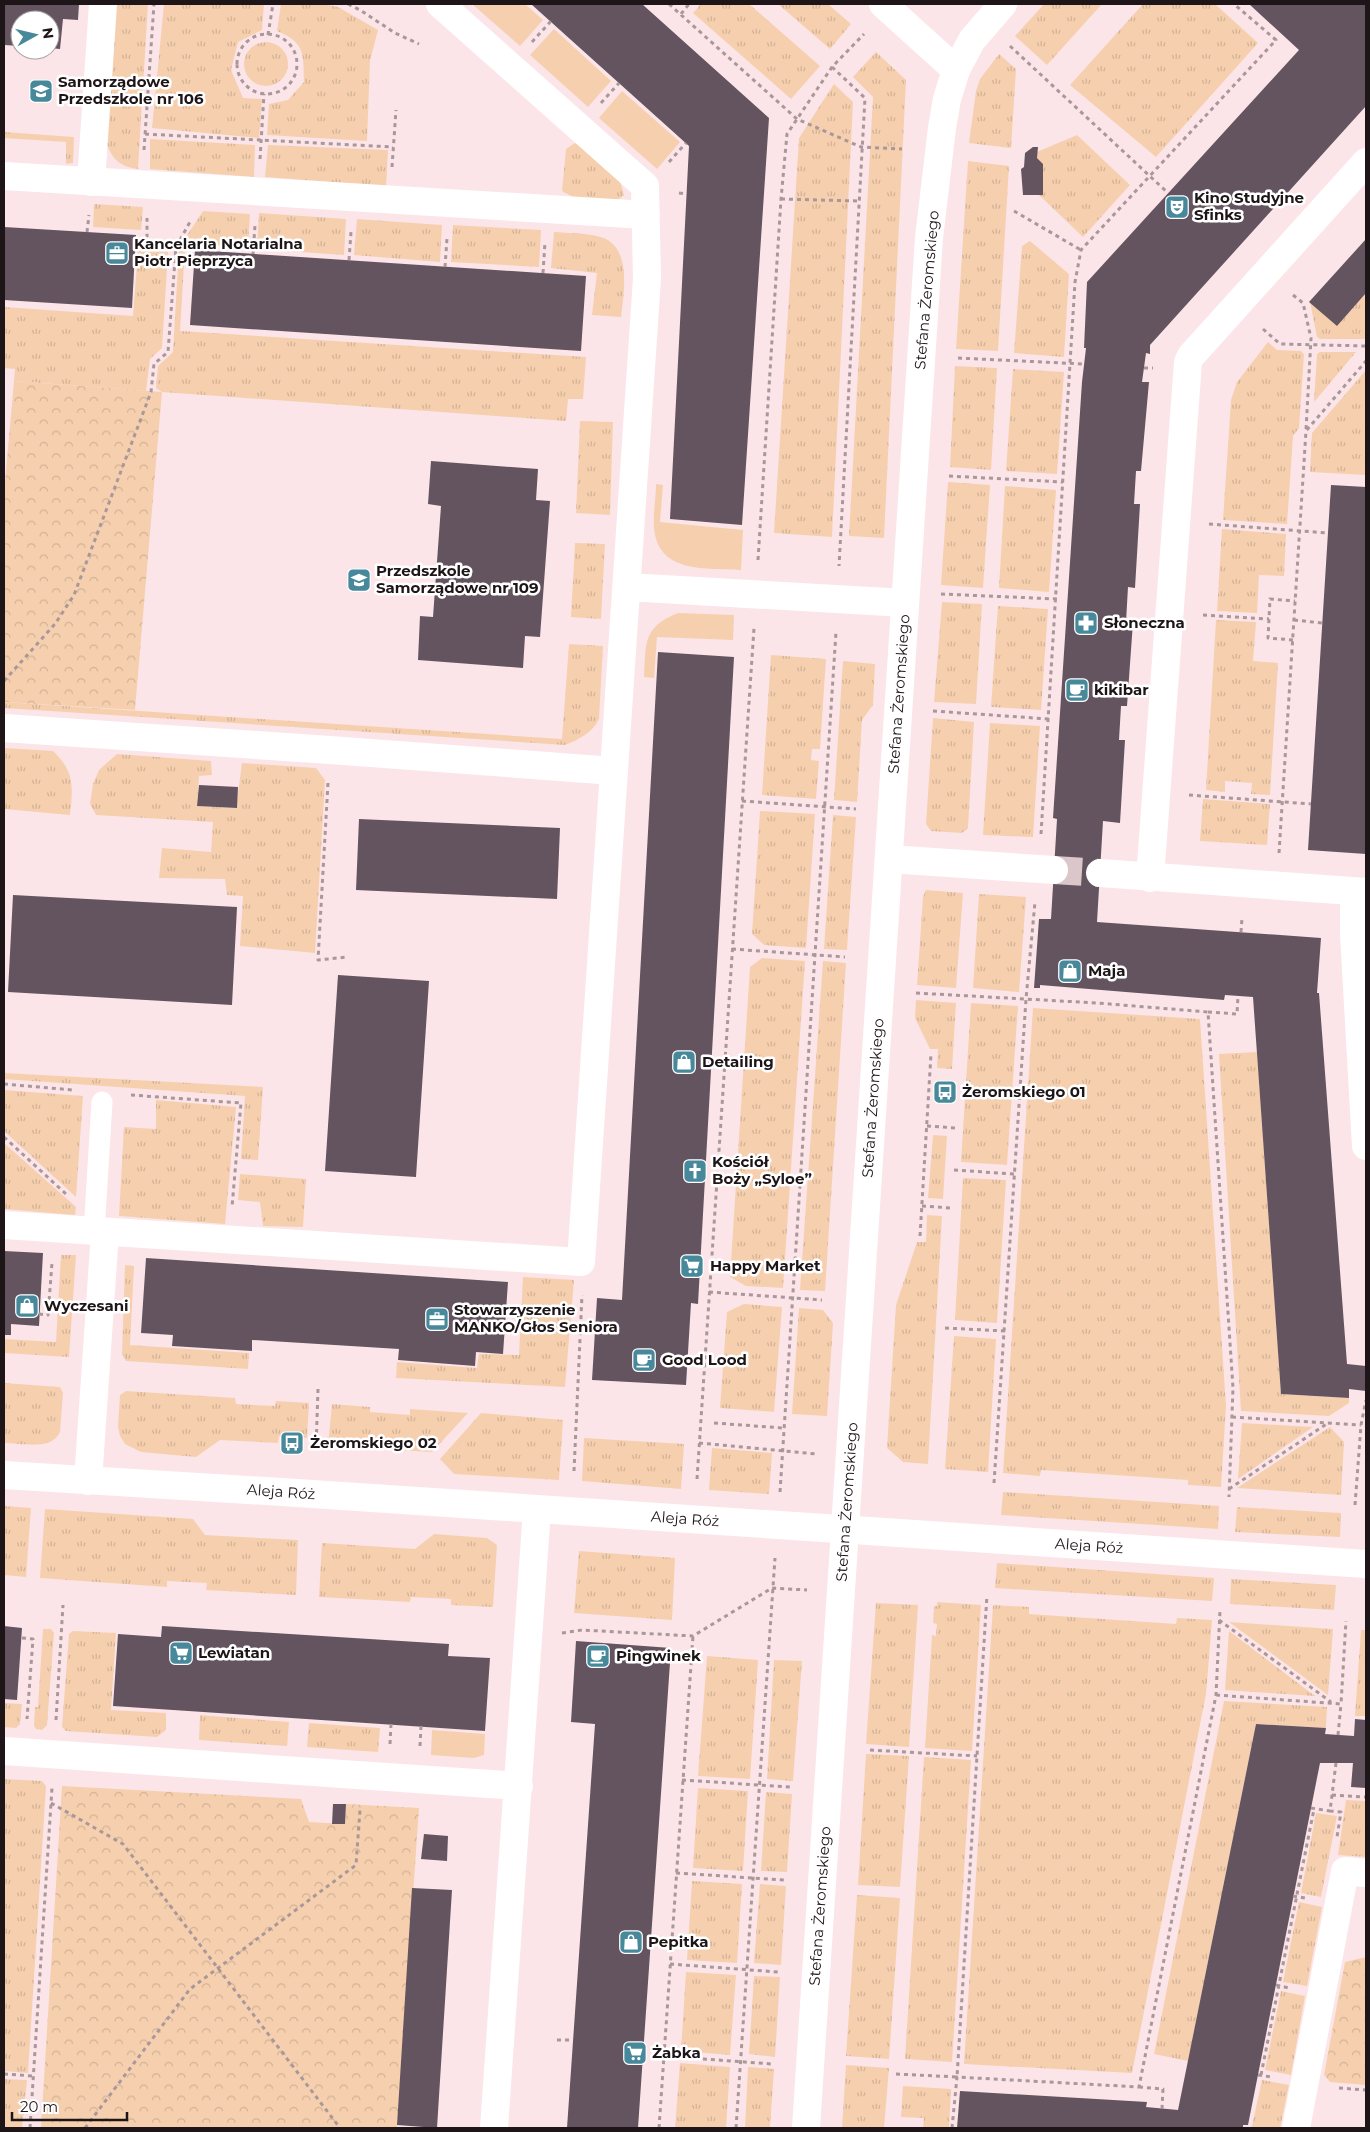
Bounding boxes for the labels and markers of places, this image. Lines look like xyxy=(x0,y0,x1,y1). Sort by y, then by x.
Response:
place label: Samorządowe Przedszkole nr 106 xyxy=(58,72,204,108)
school or university icon: Samorządowe Przedszkole nr 106 xyxy=(28,78,54,104)
place label: Kino Studyjne Sfinks xyxy=(1194,188,1304,224)
theatre icon: Kino Studyjne Sfinks xyxy=(1164,194,1190,220)
place label: Kancelaria Notarialna Piotr Pieprzyca xyxy=(134,234,303,270)
office icon: Kancelaria Notarialna Piotr Pieprzyca xyxy=(104,240,130,266)
place label: Przedszkole Samorządowe nr 109 xyxy=(376,561,539,597)
school or university icon: Przedszkole Samorządowe nr 109 xyxy=(346,567,372,593)
pharmacy icon: Słoneczna xyxy=(1073,610,1099,636)
place label: Słoneczna xyxy=(1104,613,1185,632)
cafe icon: kikibar xyxy=(1064,677,1090,703)
place label: kikibar xyxy=(1094,680,1149,699)
shop icon: Maja xyxy=(1057,958,1083,984)
place label: Maja xyxy=(1088,961,1125,980)
shop icon: Detailing xyxy=(671,1049,697,1075)
place label: Detailing xyxy=(702,1052,774,1071)
bus stop icon: Żeromskiego 01 xyxy=(932,1079,958,1105)
place label: Żeromskiego 01 xyxy=(962,1082,1086,1101)
place label: Kościół Boży „Syloe” xyxy=(712,1152,812,1188)
church icon: Kościół Boży „Syloe” xyxy=(682,1158,708,1184)
supermarket icon: Happy Market xyxy=(679,1253,705,1279)
place label: Happy Market xyxy=(710,1256,821,1275)
shop icon: Wyczesani xyxy=(14,1293,40,1319)
place label: Wyczesani xyxy=(44,1296,129,1315)
place label: Stowarzyszenie MANKO/Głos Seniora xyxy=(454,1300,618,1336)
office icon: Stowarzyszenie MANKO/Głos Seniora xyxy=(424,1306,450,1332)
cafe icon: Good Lood xyxy=(631,1347,657,1373)
place label: Good Lood xyxy=(662,1350,747,1369)
bus stop icon: Żeromskiego 02 xyxy=(279,1430,305,1456)
place label: Żeromskiego 02 xyxy=(310,1433,437,1452)
supermarket icon: Lewiatan xyxy=(168,1640,194,1666)
place label: Lewiatan xyxy=(198,1643,270,1662)
cafe icon: Pingwinek xyxy=(585,1643,611,1669)
place label: Pingwinek xyxy=(616,1646,701,1665)
shop icon: Pepitka xyxy=(618,1929,644,1955)
place label: Pepitka xyxy=(648,1932,709,1951)
supermarket icon: Żabka xyxy=(622,2040,648,2066)
place label: Żabka xyxy=(652,2043,701,2062)

